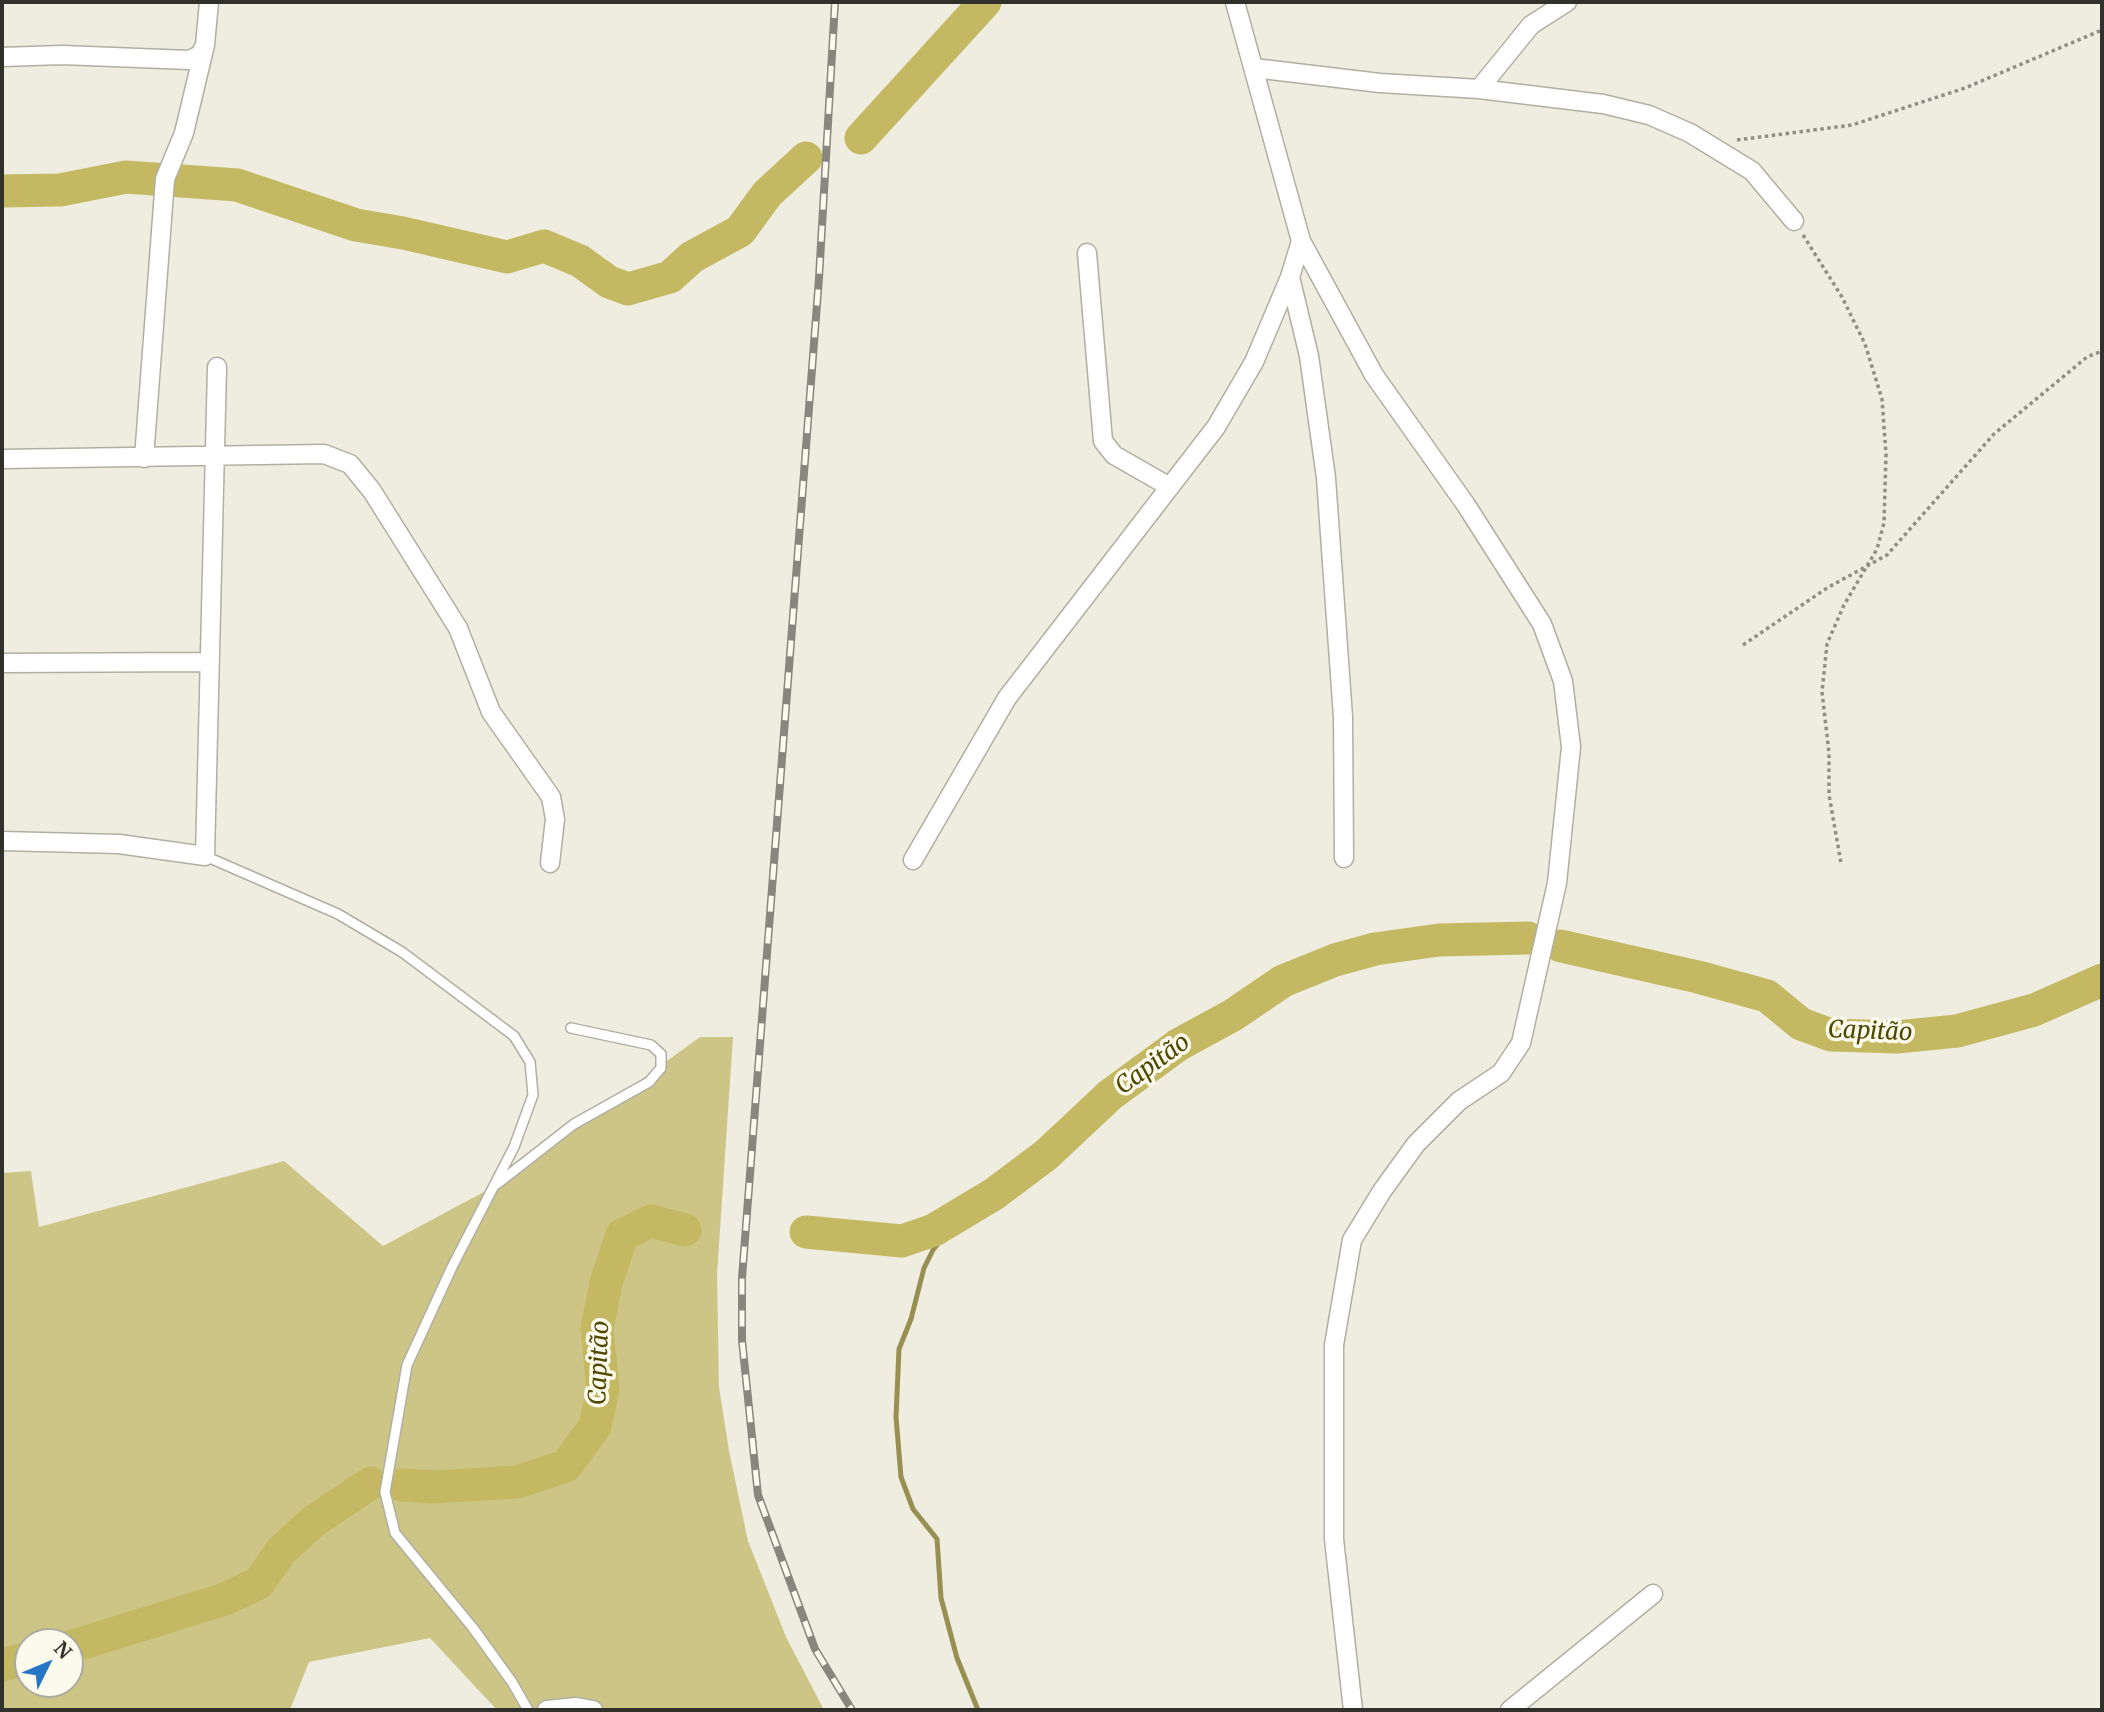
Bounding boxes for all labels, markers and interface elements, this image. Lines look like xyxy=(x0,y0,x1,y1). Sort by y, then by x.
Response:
water label: Capitão xyxy=(1827,1016,1913,1048)
water label: Capitão xyxy=(1110,1028,1196,1102)
water label: Capitão xyxy=(584,1320,616,1406)
north arrow xyxy=(14,1628,84,1698)
text: N xyxy=(49,1636,77,1664)

